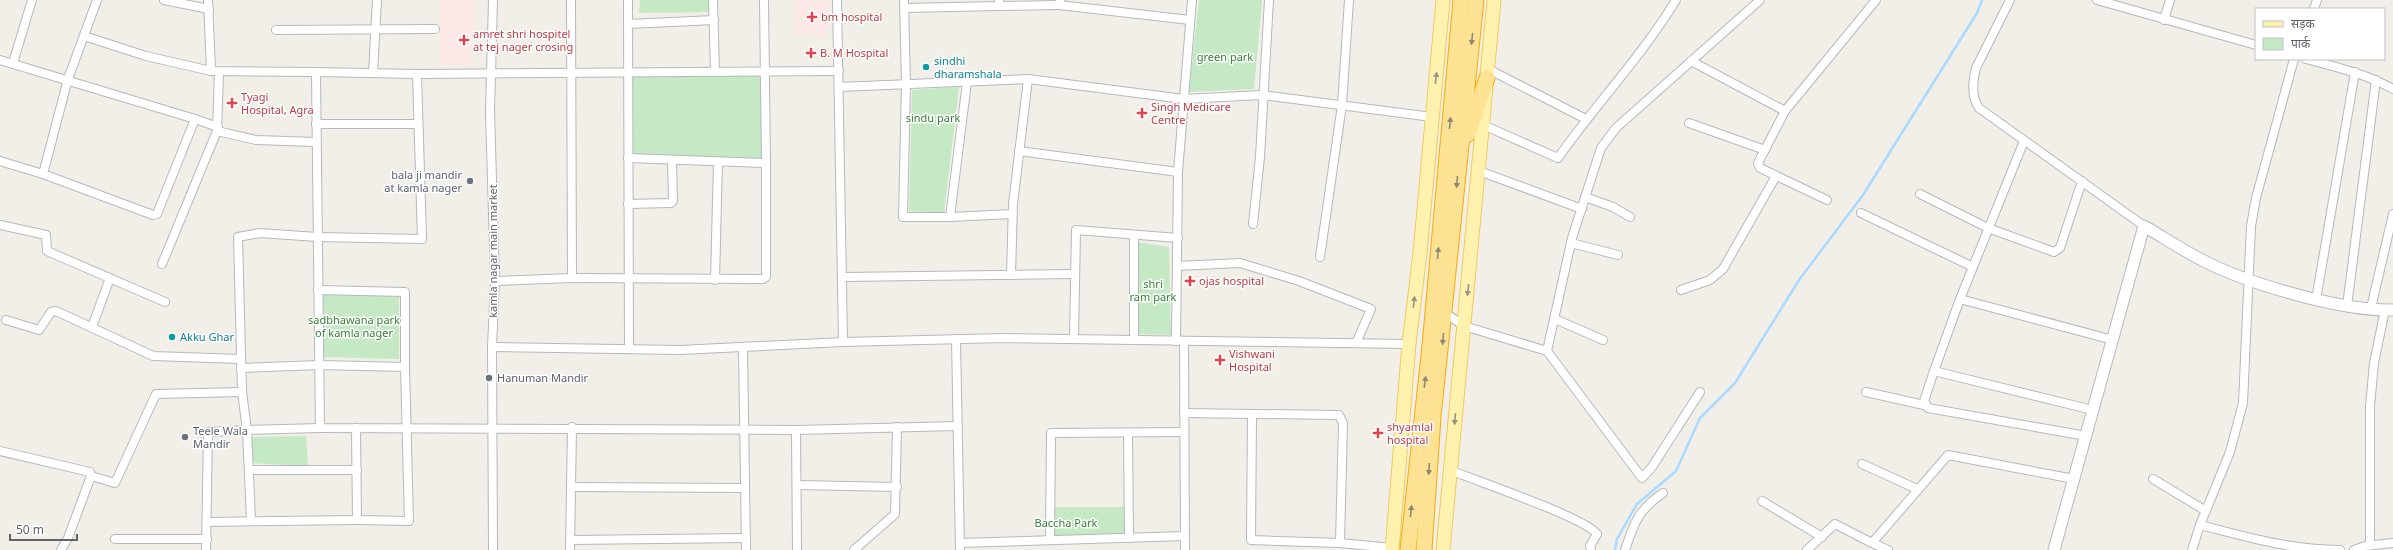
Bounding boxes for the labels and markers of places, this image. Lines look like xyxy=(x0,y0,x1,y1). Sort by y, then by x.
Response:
place label: bm hospital xyxy=(821,9,882,24)
marker: bm hospital xyxy=(806,11,818,23)
place label: amret shri hospitel at tej nager crosing xyxy=(473,26,573,54)
marker: amret shri hospitel at tej nager crosing xyxy=(458,34,470,46)
place label: B. M Hospital xyxy=(820,45,888,60)
marker: B. M Hospital xyxy=(805,47,817,59)
place label: sindhi dharamshala xyxy=(934,53,1002,81)
marker: sindhi dharamshala xyxy=(921,62,931,72)
place label: Tyagi Hospital, Agra xyxy=(241,89,314,117)
marker: Tyagi Hospital, Agra xyxy=(226,97,238,109)
place label: Singh Medicare Centre xyxy=(1151,99,1231,127)
marker: Singh Medicare Centre xyxy=(1136,107,1148,119)
place label: bala ji mandir at kamla nager xyxy=(384,167,462,195)
marker: bala ji mandir at kamla nager xyxy=(465,176,475,186)
place label: ojas hospital xyxy=(1199,273,1264,288)
marker: ojas hospital xyxy=(1184,275,1196,287)
place label: Akku Ghar xyxy=(180,329,234,344)
marker: Akku Ghar xyxy=(167,332,177,342)
place label: Vishwani Hospital xyxy=(1229,346,1275,374)
marker: Vishwani Hospital xyxy=(1214,354,1226,366)
place label: Hanuman Mandir xyxy=(497,370,589,385)
marker: Hanuman Mandir xyxy=(484,373,494,383)
place label: shyamlal hospital xyxy=(1387,419,1433,447)
place label: Teele Wala Mandir xyxy=(193,423,248,451)
marker: shyamlal hospital xyxy=(1372,427,1384,439)
marker: Teele Wala Mandir xyxy=(180,432,190,442)

